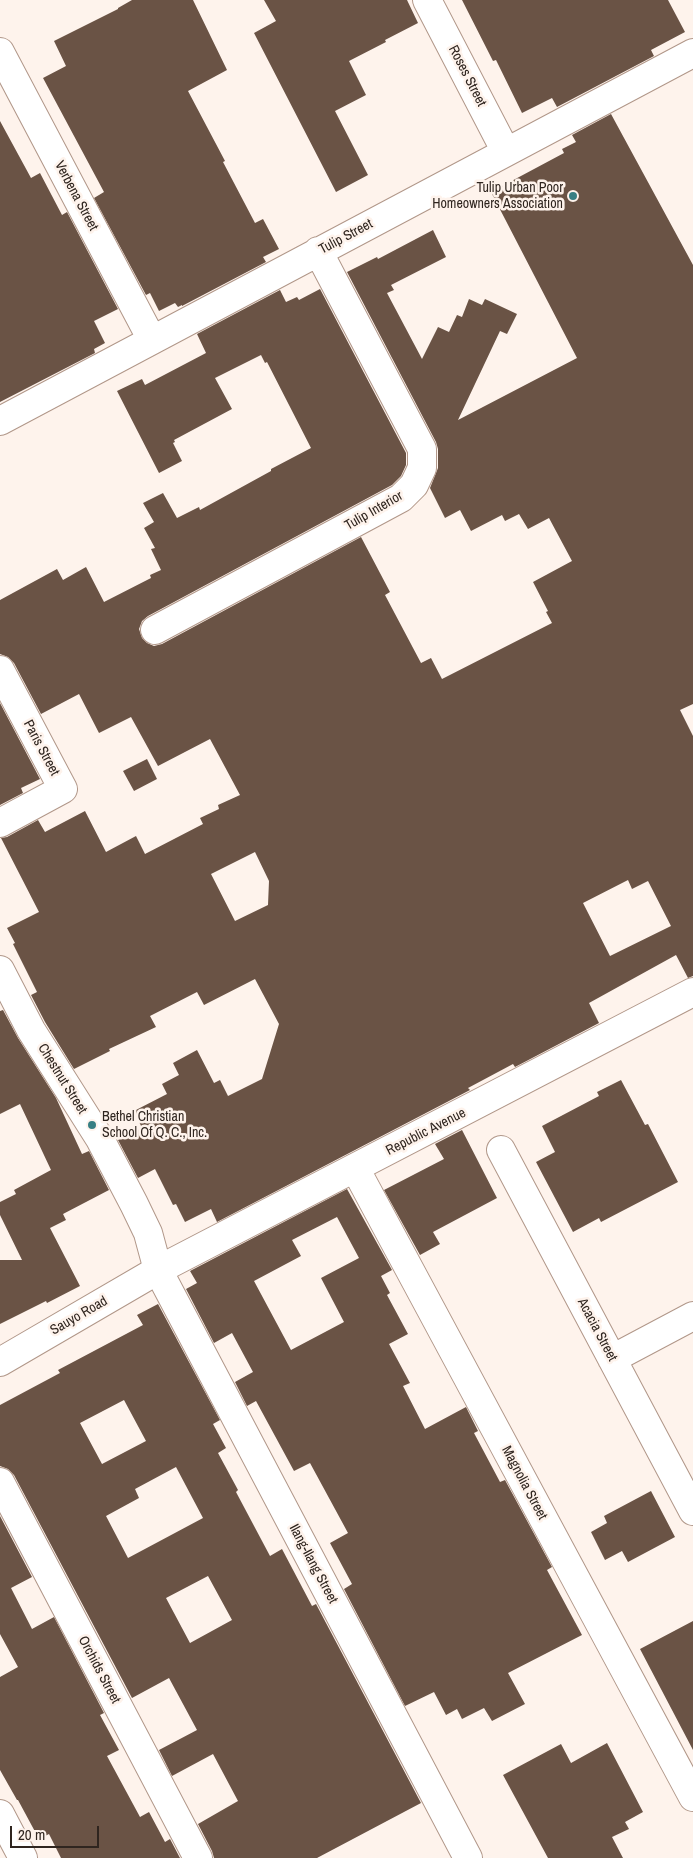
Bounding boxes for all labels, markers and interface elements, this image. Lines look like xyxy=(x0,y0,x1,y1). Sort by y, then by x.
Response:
street label: Roses Street xyxy=(444,43,490,109)
street label: Verbena Street xyxy=(51,158,101,234)
place label: Tulip Urban Poor Homeowners Association xyxy=(432,180,563,212)
marker: Tulip Urban Poor Homeowners Association xyxy=(567,190,579,202)
street label: Tulip Street xyxy=(316,216,376,258)
street label: Tulip Interior xyxy=(342,488,406,534)
street label: Paris Street xyxy=(19,717,63,779)
street label: Chestnut Street xyxy=(34,1041,90,1117)
street label: Republic Avenue xyxy=(383,1105,469,1159)
place label: Bethel Christian School Of Q. C., Inc. xyxy=(102,1109,207,1142)
marker: Bethel Christian School Of Q. C., Inc. xyxy=(86,1119,98,1131)
street label: Sauyo Road xyxy=(47,1293,111,1339)
street label: Acacia Street xyxy=(573,1296,621,1364)
street label: Magnolia Street xyxy=(498,1443,550,1523)
street label: Ilang-Ilang Street xyxy=(285,1521,341,1607)
street label: Orchids Street xyxy=(74,1633,124,1707)
scale bar xyxy=(12,1816,101,1848)
text: 20 m xyxy=(18,1824,45,1845)

